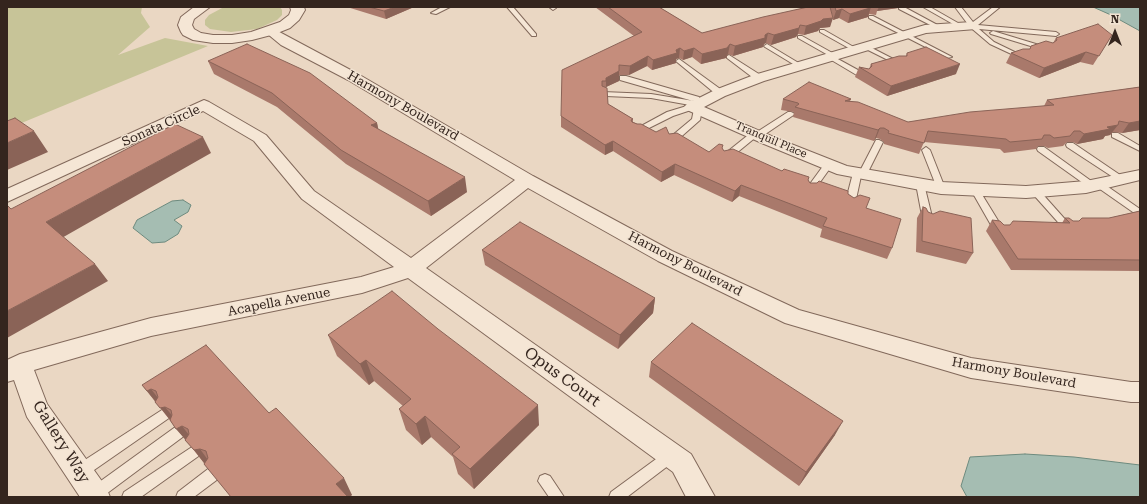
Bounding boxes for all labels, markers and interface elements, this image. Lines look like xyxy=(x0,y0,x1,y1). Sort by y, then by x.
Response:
north arrow xyxy=(1095,12,1135,52)
text: N xyxy=(1111,13,1119,26)
street label: Harmony Boulevard xyxy=(345,68,461,144)
street label: Sonata Circle xyxy=(119,102,203,150)
street label: Tranquil Place xyxy=(733,119,809,161)
street label: Harmony Boulevard xyxy=(625,228,745,300)
street label: Acapella Avenue xyxy=(227,284,331,320)
street label: Opus Court xyxy=(520,343,604,411)
street label: Harmony Boulevard xyxy=(951,354,1077,392)
street label: Gallery Way xyxy=(28,397,94,487)

